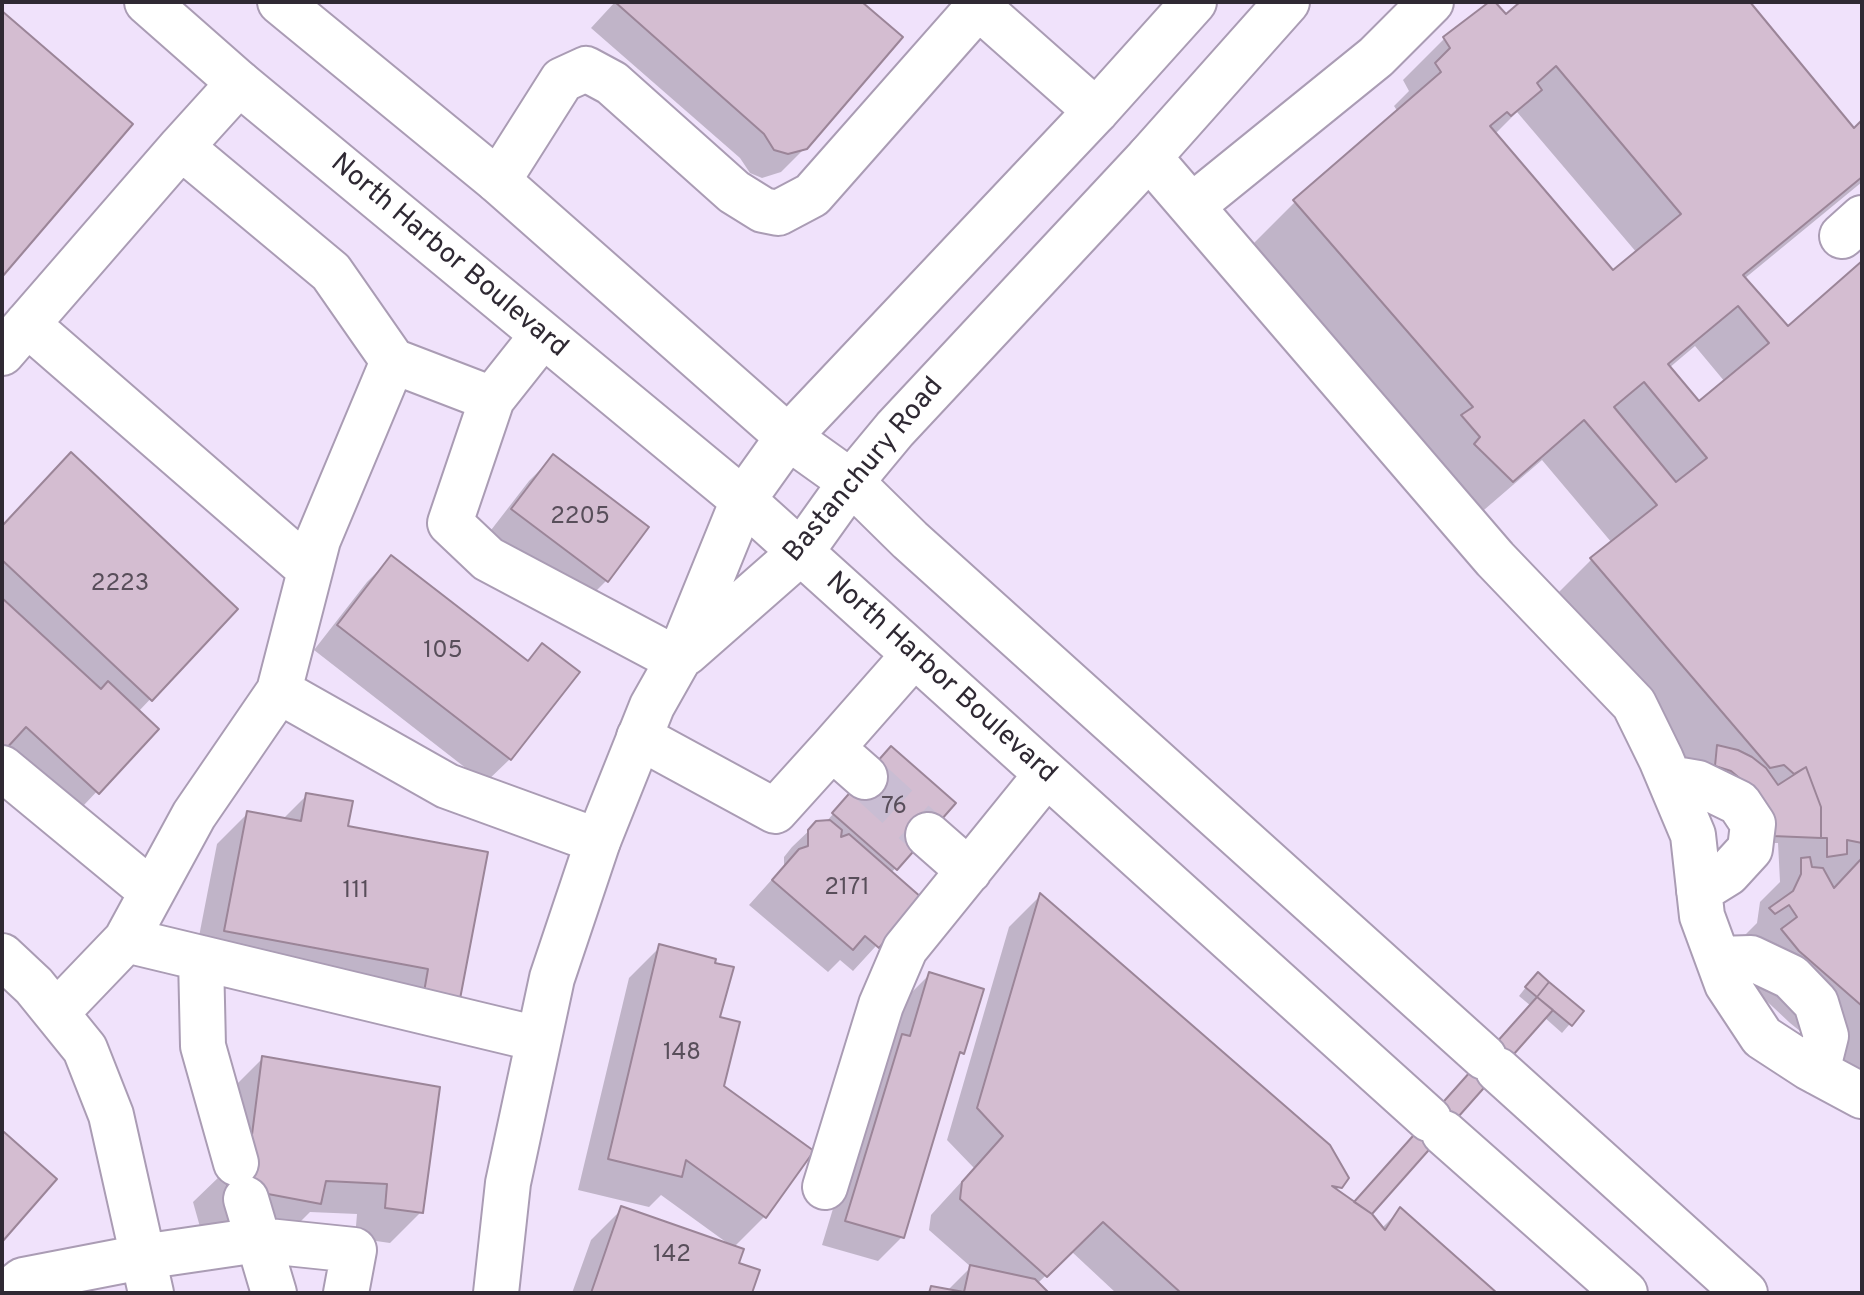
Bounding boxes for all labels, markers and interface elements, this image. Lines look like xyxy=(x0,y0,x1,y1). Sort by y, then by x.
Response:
street label: North Harbor Boulevard xyxy=(323,148,573,366)
street label: Bastanchury Road xyxy=(778,372,952,570)
house number: 2205 xyxy=(550,504,610,532)
street label: North Harbor Boulevard xyxy=(817,566,1063,792)
house number: 2223 xyxy=(91,571,149,599)
house number: 105 xyxy=(423,638,463,666)
house number: 76 xyxy=(881,794,907,822)
house number: 2171 xyxy=(824,875,870,903)
house number: 111 xyxy=(343,878,369,906)
house number: 148 xyxy=(663,1040,701,1068)
house number: 142 xyxy=(653,1242,691,1270)

